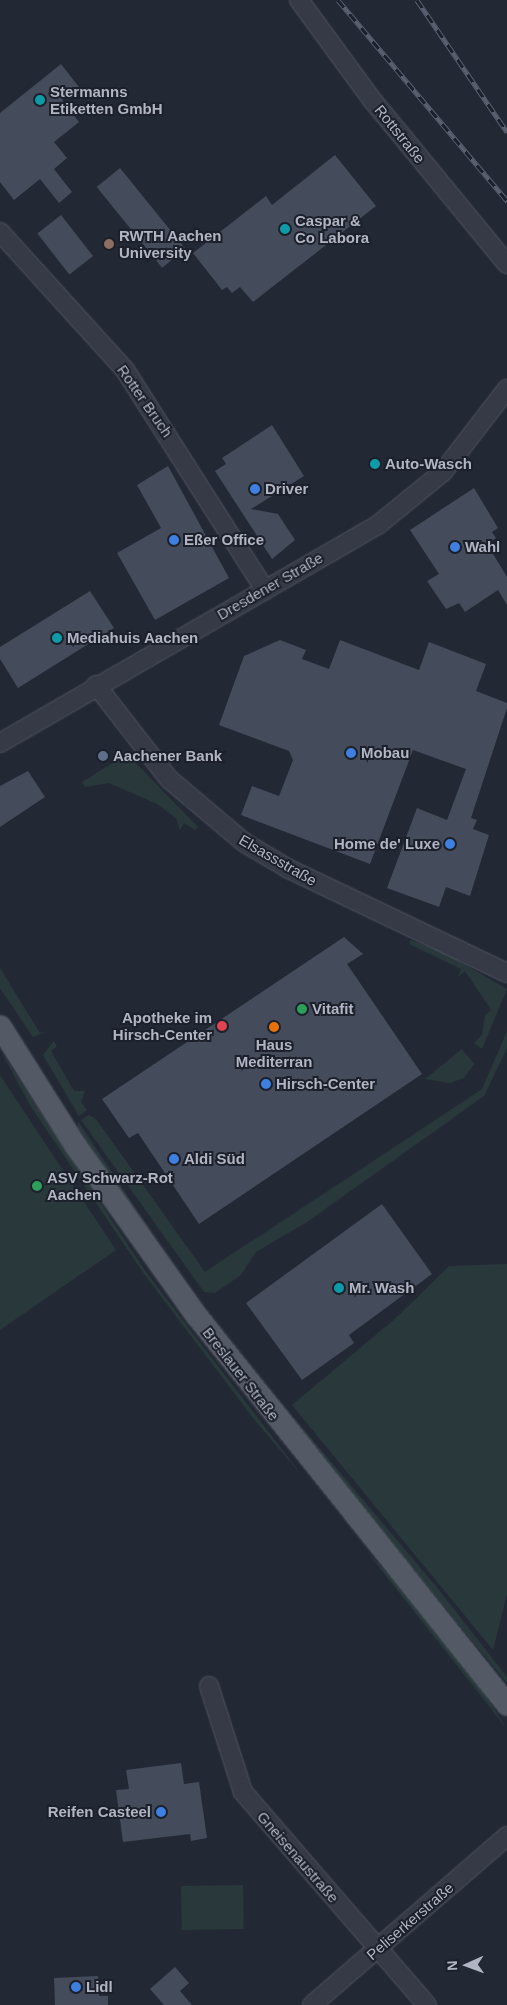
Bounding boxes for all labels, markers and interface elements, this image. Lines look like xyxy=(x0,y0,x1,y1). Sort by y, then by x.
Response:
place label: Stermanns Etiketten GmbH xyxy=(50,82,163,117)
marker: Stermanns Etiketten GmbH xyxy=(34,94,46,106)
street label: Rottstraße xyxy=(371,101,429,167)
place label: Caspar & Co Labora xyxy=(295,211,369,246)
marker: Caspar & Co Labora xyxy=(279,223,291,235)
place label: RWTH Aachen University xyxy=(119,226,222,261)
marker: RWTH Aachen University xyxy=(103,238,115,250)
street label: Rotter Bruch xyxy=(113,361,177,441)
place label: Auto-Wasch xyxy=(385,455,472,473)
marker: Auto-Wasch xyxy=(369,458,381,470)
place label: Driver xyxy=(265,480,308,498)
marker: Driver xyxy=(249,483,261,495)
place label: Eßer Office xyxy=(184,531,264,549)
marker: Eßer Office xyxy=(168,534,180,546)
place label: Wahl xyxy=(465,538,500,556)
marker: Wahl xyxy=(449,541,461,553)
street label: Dresdener Straße xyxy=(214,548,326,624)
place label: Mediahuis Aachen xyxy=(67,629,199,647)
marker: Mediahuis Aachen xyxy=(51,632,63,644)
place label: Mobau xyxy=(361,744,409,762)
place label: Aachener Bank xyxy=(113,747,222,765)
marker: Mobau xyxy=(345,747,357,759)
marker: Aachener Bank xyxy=(97,750,109,762)
street label: Elsassstraße xyxy=(236,831,320,889)
place label: Home de' Luxe xyxy=(334,835,440,853)
marker: Home de' Luxe xyxy=(444,838,456,850)
place label: Vitafit xyxy=(312,1000,353,1018)
marker: Vitafit xyxy=(296,1003,308,1015)
place label: Apotheke im Hirsch-Center xyxy=(113,1008,212,1043)
marker: Apotheke im Hirsch-Center xyxy=(216,1020,228,1032)
marker: Haus Mediterran xyxy=(268,1021,280,1033)
place label: Haus Mediterran xyxy=(236,1035,312,1070)
place label: Hirsch-Center xyxy=(276,1075,375,1093)
marker: Hirsch-Center xyxy=(260,1078,272,1090)
place label: Aldi Süd xyxy=(184,1150,245,1168)
marker: Aldi Süd xyxy=(168,1153,180,1165)
place label: ASV Schwarz-Rot Aachen xyxy=(47,1168,173,1203)
marker: ASV Schwarz-Rot Aachen xyxy=(31,1180,43,1192)
place label: Mr. Wash xyxy=(349,1279,414,1297)
marker: Mr. Wash xyxy=(333,1282,345,1294)
street label: Breslauer Straße xyxy=(199,1324,283,1424)
place label: Reifen Casteel xyxy=(48,1803,151,1821)
marker: Reifen Casteel xyxy=(155,1806,167,1818)
street label: Gneisenaustraße xyxy=(253,1808,343,1906)
street label: Peliserkerstraße xyxy=(363,1878,457,1964)
north arrow xyxy=(442,1940,492,1990)
text: N xyxy=(444,1960,460,1971)
place label: Lidl xyxy=(86,1978,113,1996)
marker: Lidl xyxy=(70,1981,82,1993)

